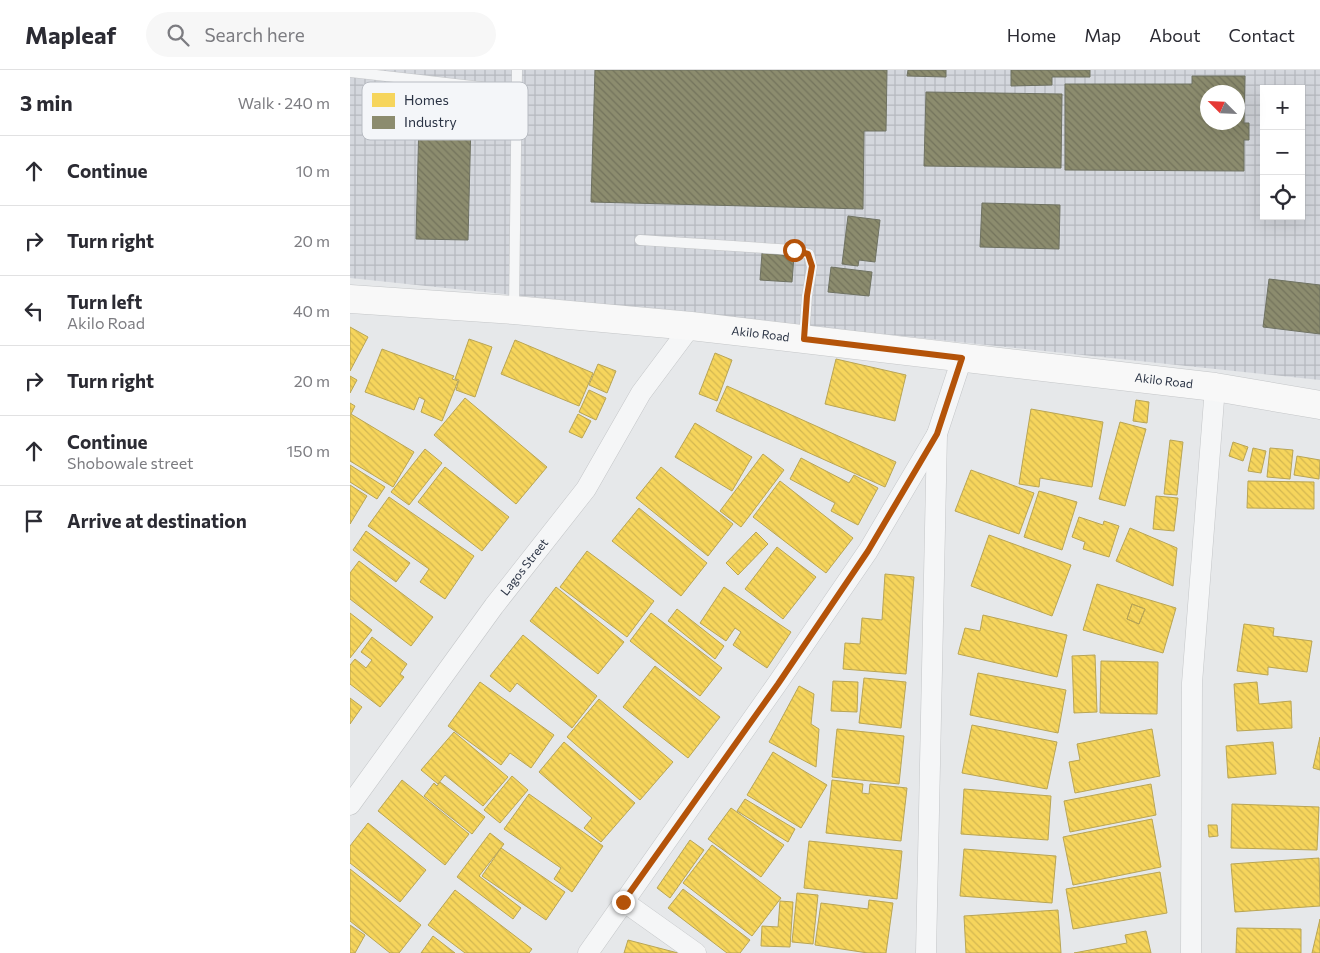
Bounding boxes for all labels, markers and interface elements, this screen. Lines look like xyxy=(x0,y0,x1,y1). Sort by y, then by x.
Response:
search box xyxy=(146,12,496,57)
text: Mapleaf xyxy=(25,20,116,49)
icon: search xyxy=(164,21,192,49)
text: Search here xyxy=(204,23,305,46)
text: Home xyxy=(1007,24,1056,46)
text: Map xyxy=(1084,24,1121,46)
text: About xyxy=(1149,24,1201,46)
text: Contact xyxy=(1229,24,1295,46)
legend xyxy=(362,82,528,140)
north arrow xyxy=(1200,85,1245,130)
map controls xyxy=(1260,85,1305,220)
button: + xyxy=(1260,85,1305,130)
text: 3 min xyxy=(20,90,73,115)
text: Homes xyxy=(404,91,449,108)
text: Walk · 240 m xyxy=(238,93,330,112)
text: Industry xyxy=(404,113,457,130)
button: − xyxy=(1260,130,1305,175)
icon: ahead xyxy=(20,157,48,185)
text: Continue xyxy=(67,159,147,182)
text: 10 m xyxy=(296,161,330,180)
button: locate xyxy=(1260,175,1305,220)
icon: right xyxy=(20,227,48,255)
text: Turn right xyxy=(67,229,154,252)
text: 20 m xyxy=(294,231,330,250)
route start xyxy=(783,239,806,262)
text: Turn left xyxy=(67,290,142,313)
icon: left xyxy=(20,297,48,325)
text: 40 m xyxy=(293,301,330,320)
text: Akilo Road xyxy=(67,313,145,332)
street label: Akilo Road xyxy=(731,323,790,343)
icon: right xyxy=(20,367,48,395)
text: Turn right xyxy=(67,369,154,392)
street label: Akilo Road xyxy=(1134,370,1194,390)
text: 20 m xyxy=(294,371,330,390)
text: Continue xyxy=(67,430,147,453)
icon: ahead xyxy=(20,437,48,465)
text: 150 m xyxy=(287,441,330,460)
text: Shobowale street xyxy=(67,453,194,472)
icon: arrive xyxy=(20,507,48,535)
text: Arrive at destination xyxy=(67,509,247,532)
street label: Lagos Street xyxy=(497,535,550,598)
route end xyxy=(612,891,635,914)

